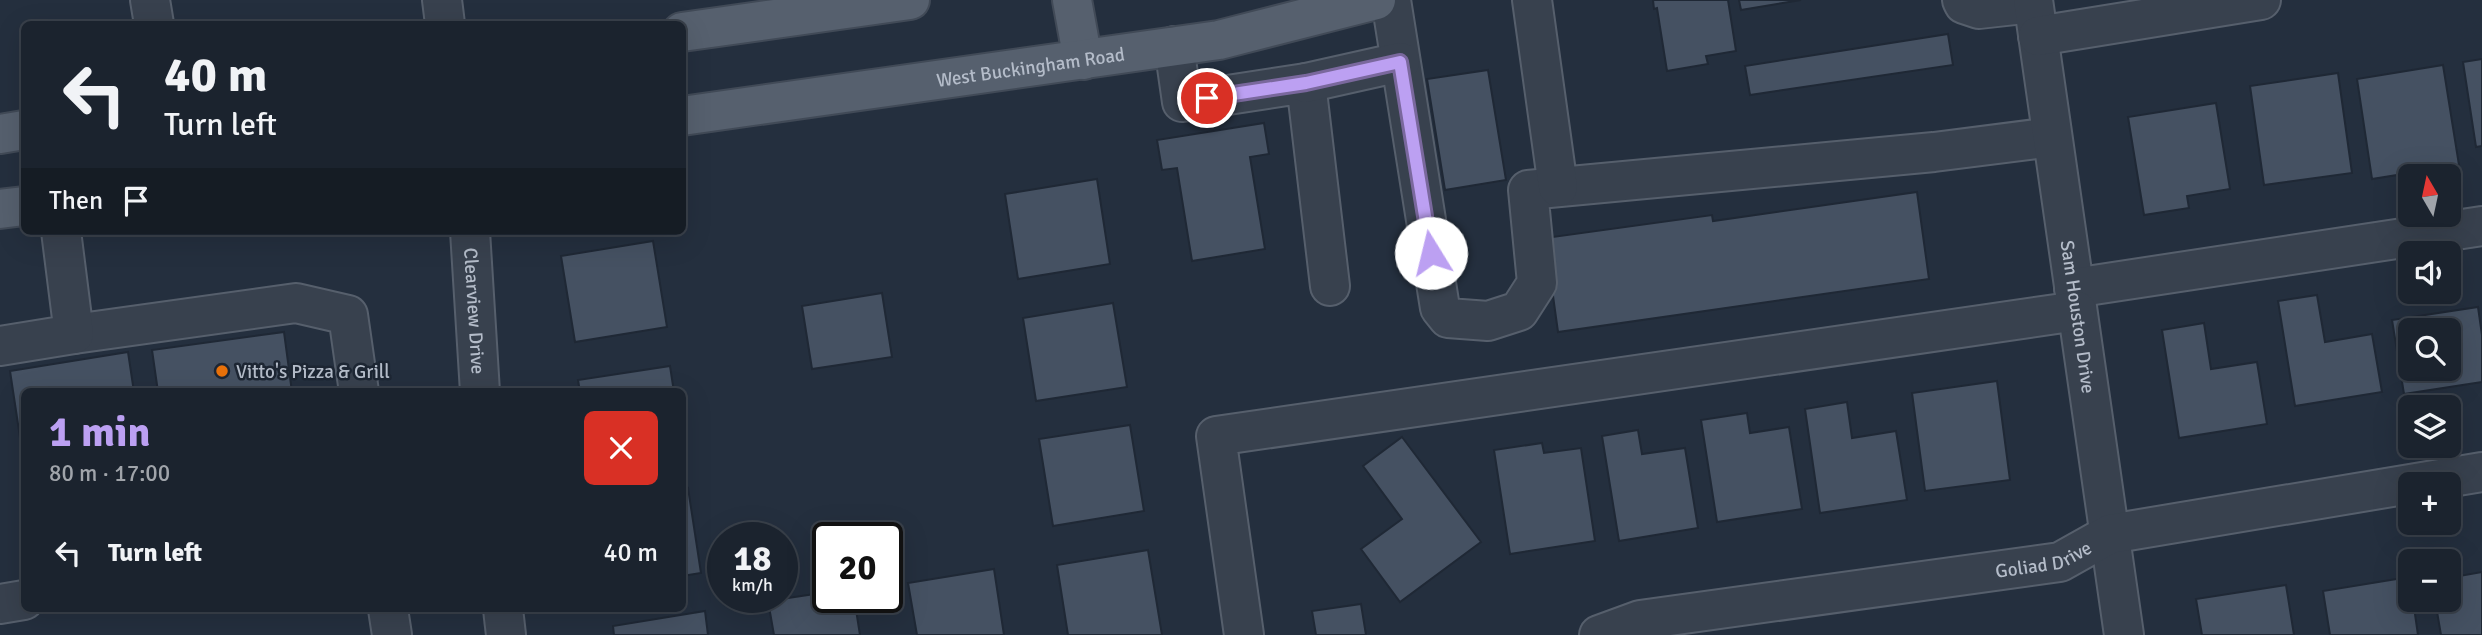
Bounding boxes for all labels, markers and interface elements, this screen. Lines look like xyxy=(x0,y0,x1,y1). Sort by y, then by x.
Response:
street label: West Buckingham Road xyxy=(935,42,1126,93)
text: 40 m xyxy=(164,45,267,105)
icon: left xyxy=(49,49,140,140)
pin xyxy=(1177,68,1237,128)
icon: arrive xyxy=(1188,79,1226,117)
text: Turn left xyxy=(164,105,277,144)
north arrow xyxy=(2398,164,2460,228)
map controls xyxy=(2398,164,2461,612)
icon: arrive xyxy=(117,182,155,220)
text: Then xyxy=(49,185,103,217)
position arrow xyxy=(1394,216,1468,290)
street label: Sam Houston Drive xyxy=(2055,239,2100,395)
button: sound xyxy=(2398,241,2461,304)
street label: Clearview Drive xyxy=(458,247,490,375)
button: search xyxy=(2398,318,2461,381)
place label: Vitto's Pizza & Grill xyxy=(236,360,390,384)
marker: Vitto's Pizza & Grill xyxy=(214,363,230,379)
button: layers xyxy=(2398,395,2461,458)
text: 1 min xyxy=(49,407,150,458)
button: close xyxy=(584,411,658,485)
text: 80 m · 17:00 xyxy=(49,459,170,488)
button: + xyxy=(2398,472,2461,535)
speed limit sign: 20 xyxy=(812,522,903,613)
icon: left xyxy=(49,534,87,572)
street label: Goliad Drive xyxy=(1994,536,2096,584)
text: Turn left xyxy=(108,537,202,569)
text: 40 m xyxy=(603,537,658,569)
text: 18 xyxy=(734,537,771,580)
button: − xyxy=(2398,549,2461,612)
text: km/h xyxy=(732,574,773,596)

